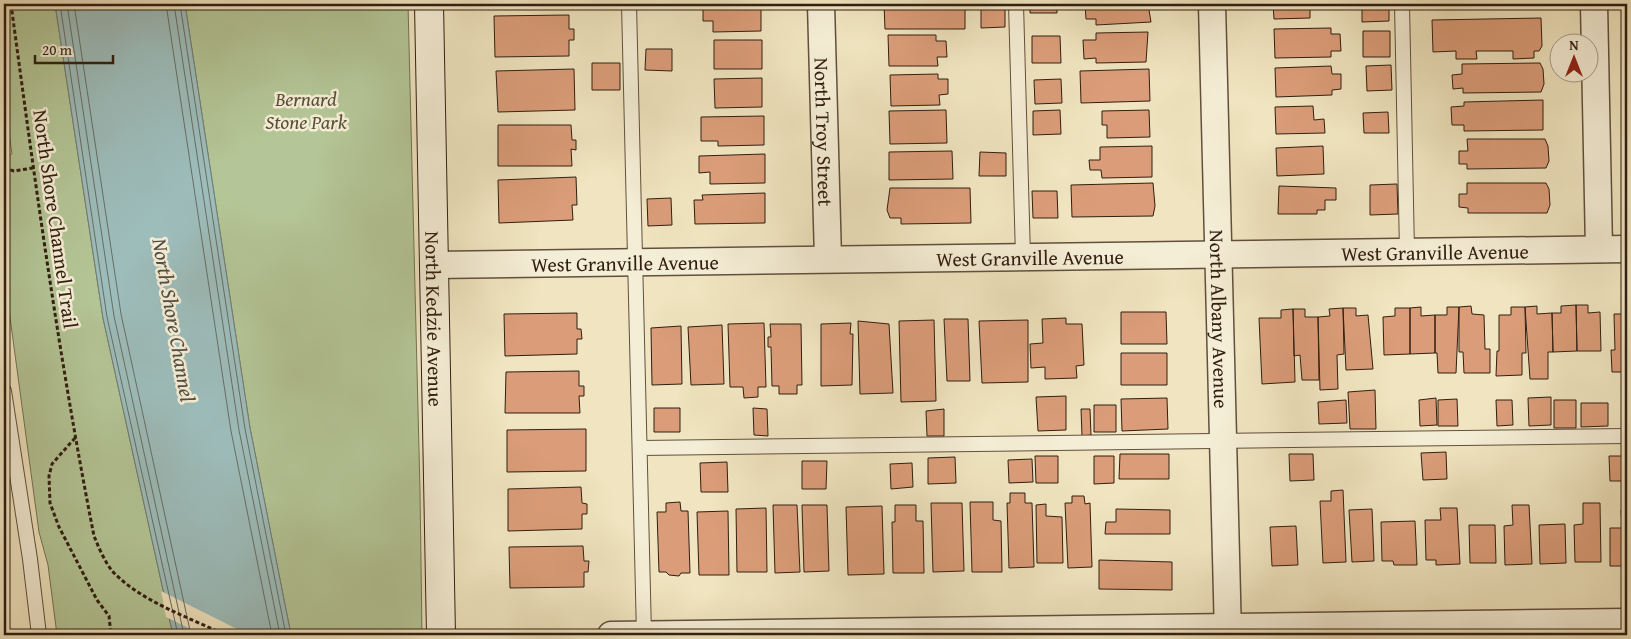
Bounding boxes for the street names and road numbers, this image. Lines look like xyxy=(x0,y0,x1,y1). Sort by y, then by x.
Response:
street label: North Troy Street xyxy=(808,57,841,207)
street label: North Shore Channel Trail xyxy=(26,108,86,331)
street label: North Albany Avenue xyxy=(1203,229,1237,409)
street label: North Kedzie Avenue xyxy=(419,231,451,407)
street label: West Granville Avenue xyxy=(1341,236,1529,267)
street label: West Granville Avenue xyxy=(936,241,1124,273)
street label: West Granville Avenue xyxy=(531,247,719,278)

